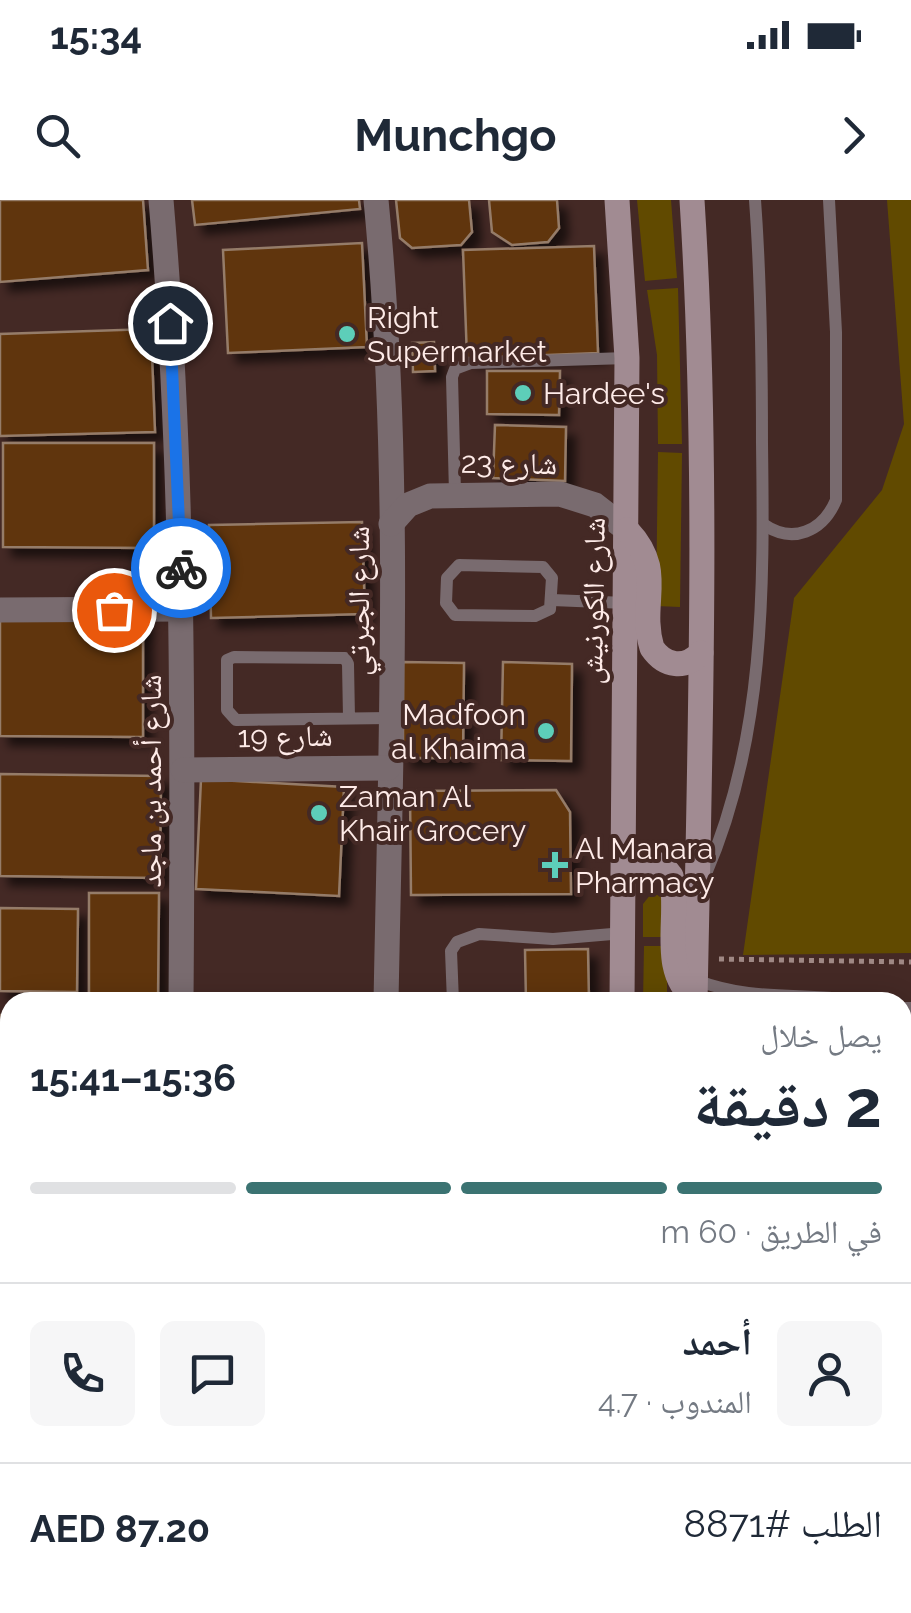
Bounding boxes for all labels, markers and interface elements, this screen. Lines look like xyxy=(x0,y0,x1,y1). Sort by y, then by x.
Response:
text: 15:34 xyxy=(50,13,142,58)
icon: search xyxy=(30,108,85,163)
icon: forward xyxy=(826,108,881,163)
text: Munchgo xyxy=(354,109,557,162)
pin xyxy=(128,281,213,366)
icon: home xyxy=(143,296,198,351)
place label: Right Supermarket xyxy=(367,300,547,369)
marker: Right Supermarket xyxy=(336,323,358,345)
place label: Hardee's xyxy=(543,376,665,411)
marker: Hardee's xyxy=(512,382,534,404)
street label: شارع 23 xyxy=(460,445,557,483)
street label: شارع الكورنيش xyxy=(574,517,614,685)
courier xyxy=(131,518,231,618)
street label: شارع الجبرتي xyxy=(341,526,382,676)
icon: bike xyxy=(154,541,209,596)
pin xyxy=(72,568,157,653)
icon: bag xyxy=(87,583,142,638)
street label: شارع أحمد بن ماجد xyxy=(132,674,170,888)
place label: Madfoon al Khaima xyxy=(391,697,526,766)
street label: شارع 19 xyxy=(237,718,333,756)
marker: Madfoon al Khaima xyxy=(535,720,557,742)
place label: Zaman Al Khair Grocery xyxy=(339,779,526,848)
marker: Zaman Al Khair Grocery xyxy=(308,802,330,824)
place label: Al Manara Pharmacy xyxy=(575,831,714,900)
marker: Al Manara Pharmacy xyxy=(544,854,566,876)
text: يصل خلال xyxy=(760,1017,882,1054)
text: 15:36–15:41 xyxy=(30,1055,236,1100)
text: 2 دقيقة xyxy=(693,1066,882,1142)
text: في الطريق · 60 m xyxy=(661,1213,882,1250)
text: أحمد xyxy=(682,1319,752,1364)
button: phone xyxy=(30,1321,135,1426)
button: chat xyxy=(160,1321,265,1426)
button: person xyxy=(777,1321,882,1426)
text: المندوب · 4.7 xyxy=(598,1383,752,1420)
text: الطلب #8871 xyxy=(683,1501,882,1546)
text: AED 87.20 xyxy=(30,1506,210,1551)

